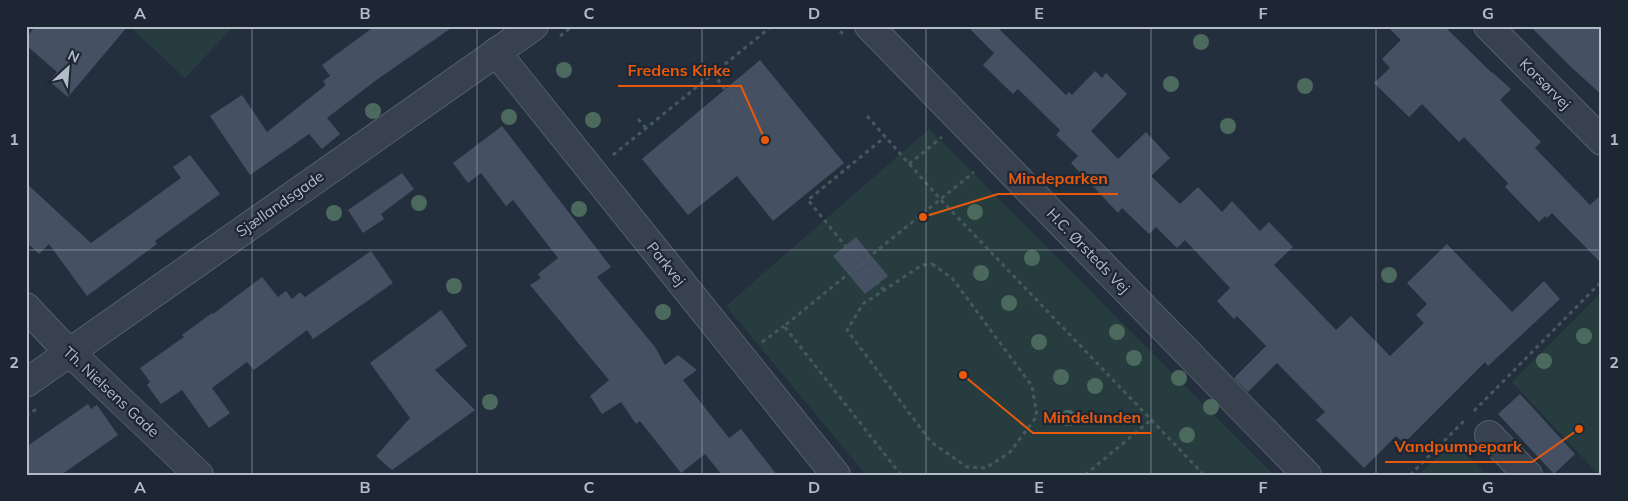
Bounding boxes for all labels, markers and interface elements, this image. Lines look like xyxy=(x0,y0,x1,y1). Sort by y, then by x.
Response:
text: A xyxy=(134,3,146,23)
text: B xyxy=(359,3,371,23)
text: C xyxy=(584,3,595,23)
text: D xyxy=(808,3,820,23)
text: E xyxy=(1034,3,1044,23)
text: F xyxy=(1258,3,1268,23)
text: G xyxy=(1482,3,1494,23)
north arrow xyxy=(42,42,92,92)
text: N xyxy=(65,46,82,67)
street label: Korsørvej xyxy=(1516,54,1575,113)
callout: Fredens Kirke xyxy=(618,55,741,86)
text: Fredens Kirke xyxy=(627,60,731,80)
text: 1 xyxy=(9,129,19,149)
text: 1 xyxy=(1609,129,1619,149)
callout: Mindeparken xyxy=(998,163,1118,194)
street label: Sjællandsgade xyxy=(232,166,327,241)
text: Mindeparken xyxy=(1008,168,1108,188)
street label: H.C. Ørsteds Vej xyxy=(1043,204,1134,297)
street label: Parkvej xyxy=(643,238,690,289)
street label: Th. Nielsens Gade xyxy=(59,342,163,441)
text: 2 xyxy=(9,352,19,372)
text: 2 xyxy=(1609,352,1619,372)
callout: Mindelunden xyxy=(1033,402,1151,433)
text: Mindelunden xyxy=(1043,407,1141,427)
callout: Vandpumpepark xyxy=(1385,431,1532,462)
text: Vandpumpepark xyxy=(1393,436,1523,456)
text: A xyxy=(134,477,146,497)
text: B xyxy=(359,477,371,497)
text: C xyxy=(584,477,595,497)
text: D xyxy=(808,477,820,497)
text: E xyxy=(1034,477,1044,497)
text: F xyxy=(1258,477,1268,497)
text: G xyxy=(1482,477,1494,497)

